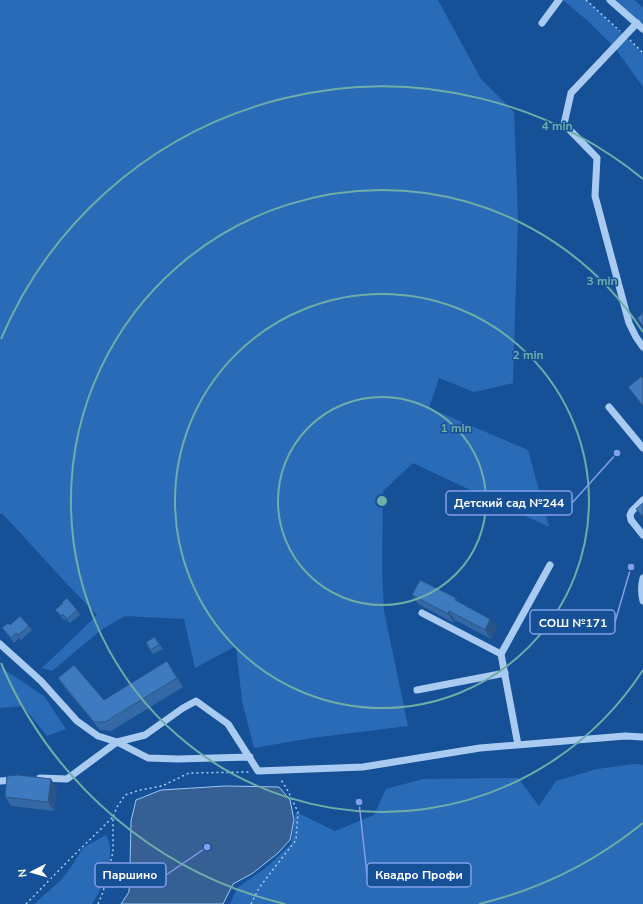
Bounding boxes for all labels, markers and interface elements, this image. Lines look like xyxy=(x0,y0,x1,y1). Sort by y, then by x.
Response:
text: 4 min xyxy=(541,118,573,134)
text: 3 min xyxy=(586,273,618,289)
text: 2 min xyxy=(512,347,544,363)
text: 1 min xyxy=(440,420,472,436)
callout: Детский сад №244 xyxy=(446,491,572,515)
centre of rings xyxy=(375,494,389,508)
text: Детский сад №244 xyxy=(454,495,564,511)
callout: СОШ №171 xyxy=(530,610,615,634)
text: СОШ №171 xyxy=(539,615,607,631)
north arrow xyxy=(12,852,52,892)
callout: Паршино xyxy=(95,863,166,887)
callout: Квадро Профи xyxy=(367,863,471,887)
text: Паршино xyxy=(103,867,157,883)
text: Квадро Профи xyxy=(375,867,463,883)
text: N xyxy=(15,868,30,878)

